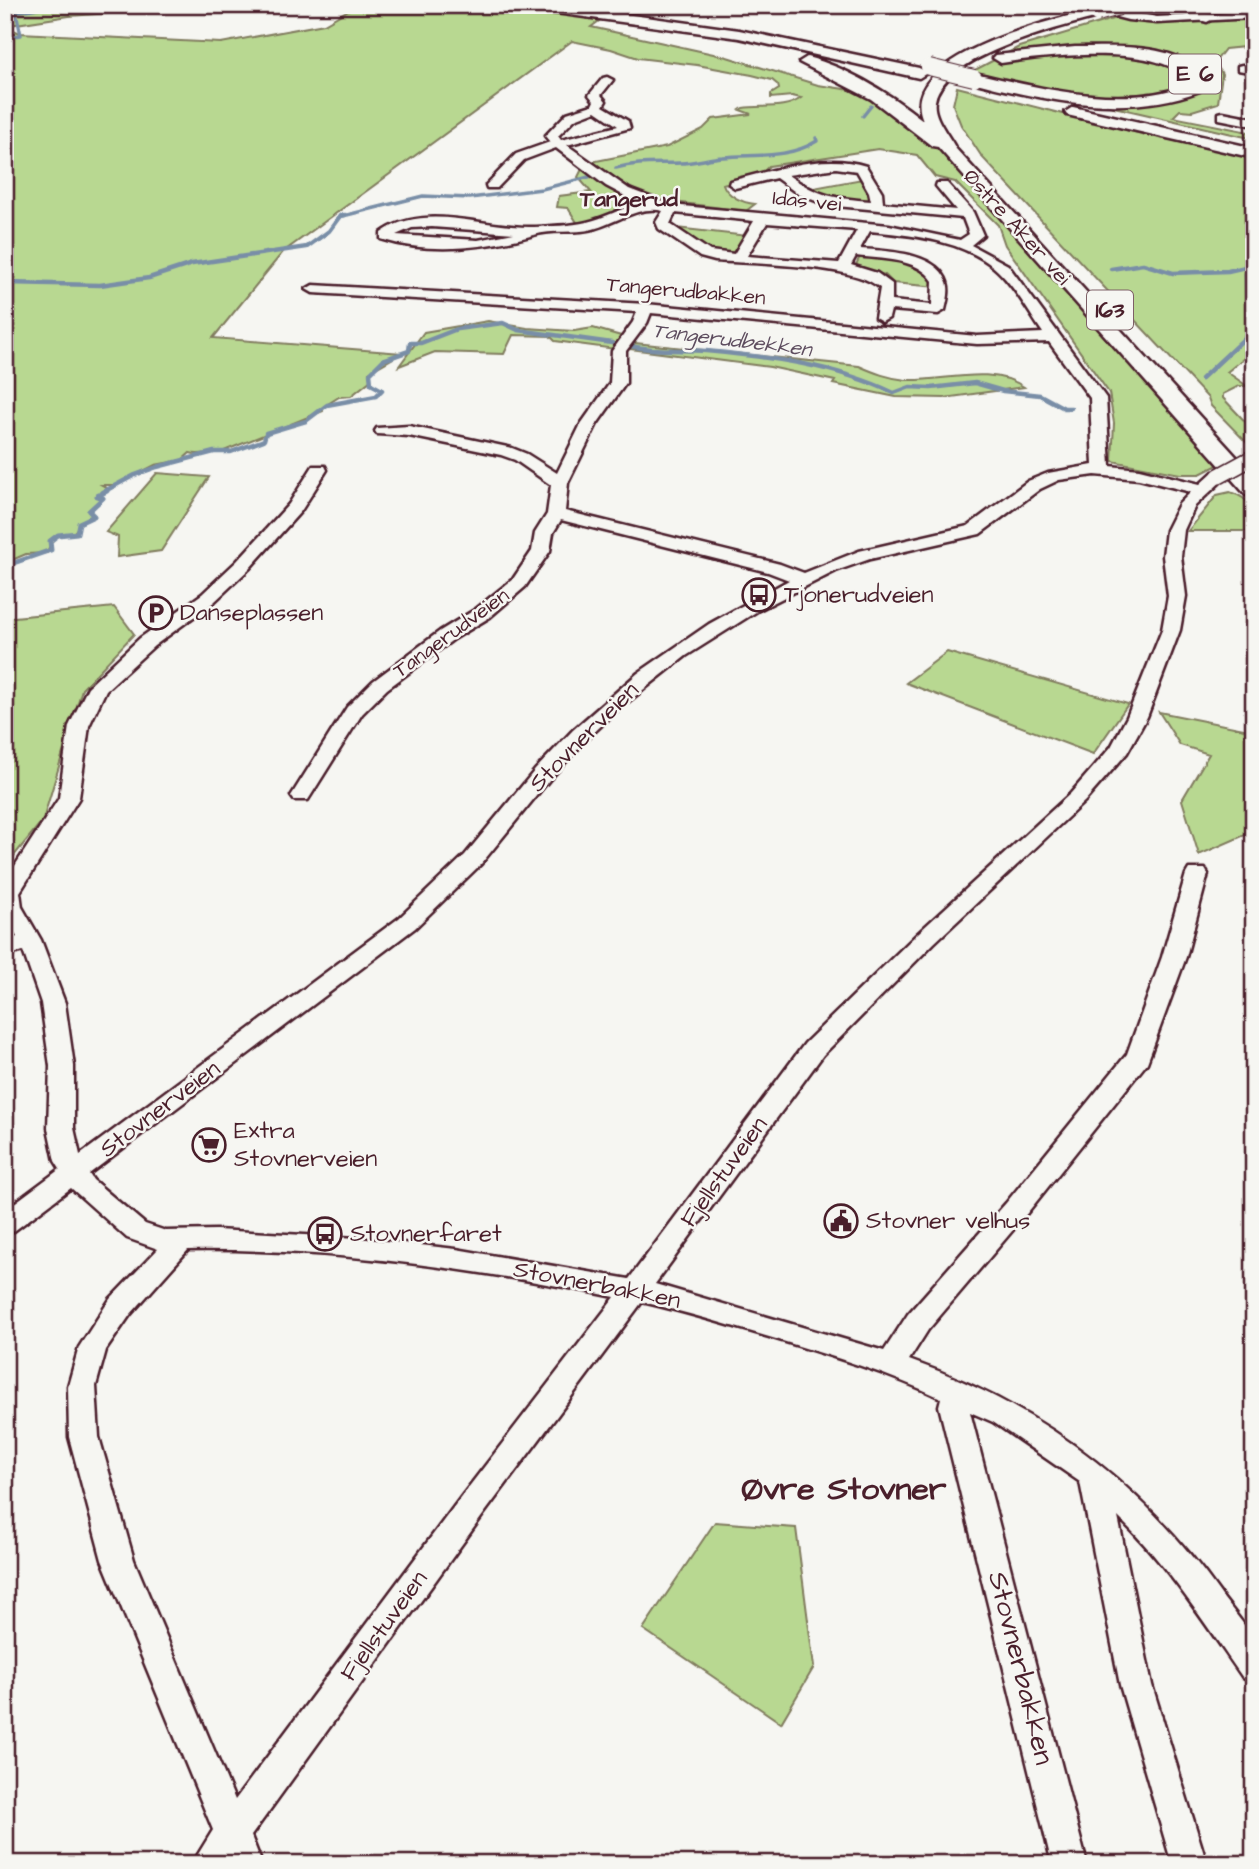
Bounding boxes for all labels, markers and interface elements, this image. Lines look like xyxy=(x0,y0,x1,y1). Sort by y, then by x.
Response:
road number: E 6 xyxy=(1169,54,1221,94)
street label: Østre Aker vei xyxy=(957,162,1077,292)
district label: Tangerud xyxy=(579,183,678,216)
street label: Idas vei xyxy=(771,183,843,219)
street label: Tangerudbakken xyxy=(605,270,767,314)
road number: 163 xyxy=(1087,290,1133,330)
water label: Tangerudbekken xyxy=(651,316,815,365)
bus stop icon: Tjonerudveien xyxy=(740,576,778,614)
place label: Tjonerudveien xyxy=(784,578,933,612)
street label: Tangerudveien xyxy=(387,581,516,687)
parking icon: Danseplassen xyxy=(137,594,175,632)
place label: Danseplassen xyxy=(180,596,323,630)
street label: Stovnerveien xyxy=(521,674,647,800)
street label: Stovnerveien xyxy=(93,1052,227,1166)
street label: Fjellstuveien xyxy=(672,1110,776,1234)
place label: Extra Stovnerveien xyxy=(234,1114,377,1176)
supermarket icon: Extra Stovnerveien xyxy=(190,1126,228,1164)
public building icon: Stovner velhus xyxy=(822,1202,860,1240)
place label: Stovner velhus xyxy=(866,1204,1030,1238)
bus stop icon: Stovnerfaret xyxy=(306,1215,344,1253)
place label: Stovnerfaret xyxy=(350,1217,502,1251)
street label: Stovnerbakken xyxy=(511,1252,683,1318)
district label: Øvre Stovner xyxy=(742,1467,947,1512)
street label: Fjellstuveien xyxy=(332,1564,436,1688)
street label: Stovnerbakken xyxy=(978,1567,1064,1769)

